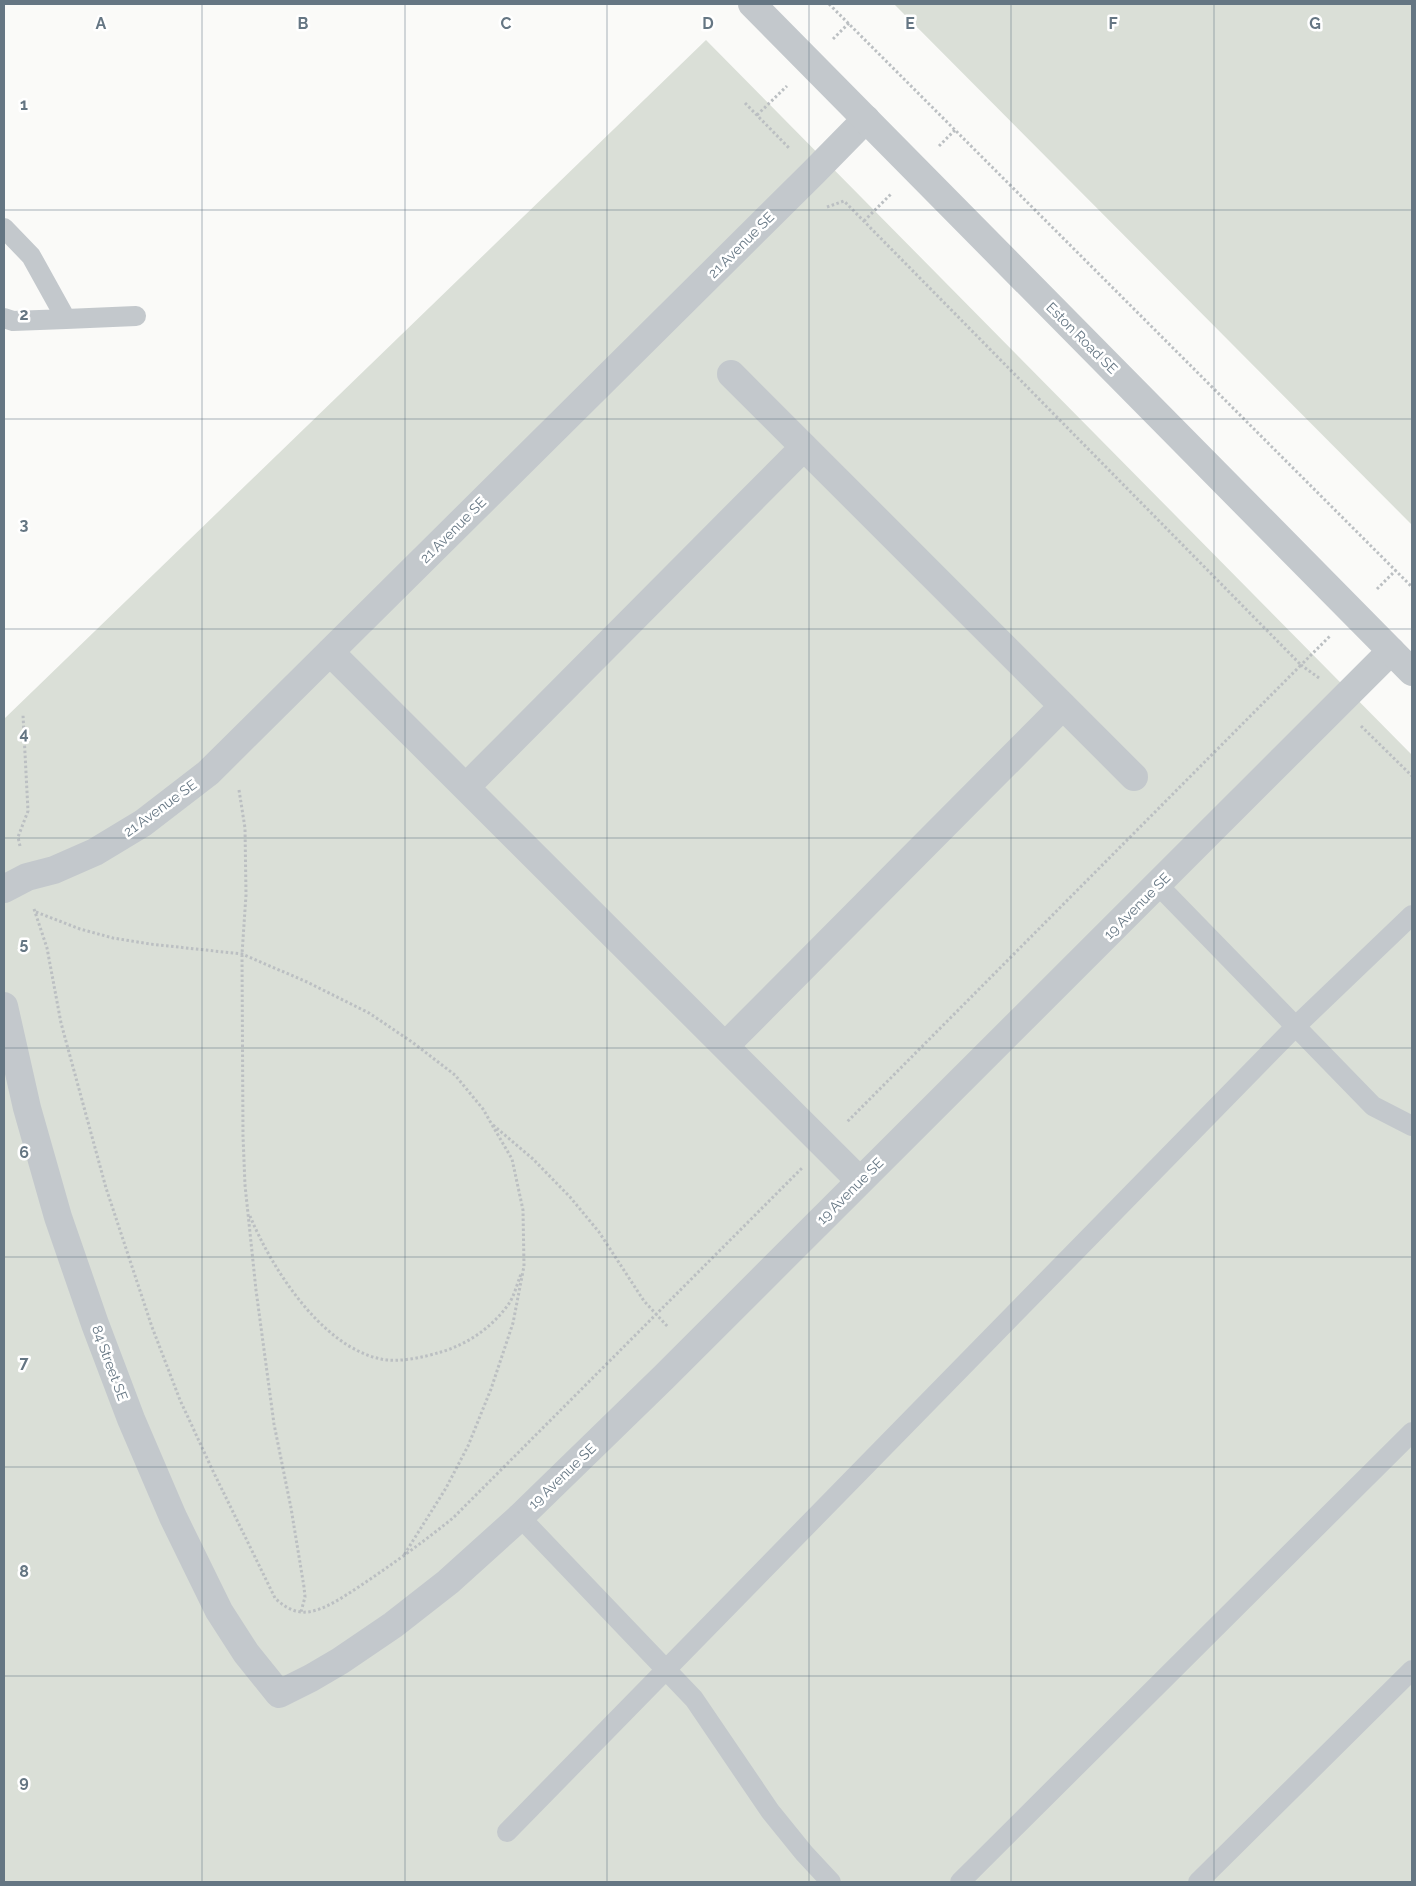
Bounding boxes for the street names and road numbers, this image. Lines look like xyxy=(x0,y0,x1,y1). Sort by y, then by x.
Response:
street label: 21 Avenue SE xyxy=(705,209,777,281)
street label: Eston Road SE xyxy=(1043,299,1121,377)
street label: 21 Avenue SE xyxy=(417,494,489,566)
street label: 21 Avenue SE xyxy=(120,776,200,840)
street label: 19 Avenue SE xyxy=(1101,870,1173,942)
street label: 19 Avenue SE xyxy=(814,1155,886,1227)
street label: 84 Street SE xyxy=(89,1323,131,1403)
street label: 19 Avenue SE xyxy=(525,1440,599,1512)

